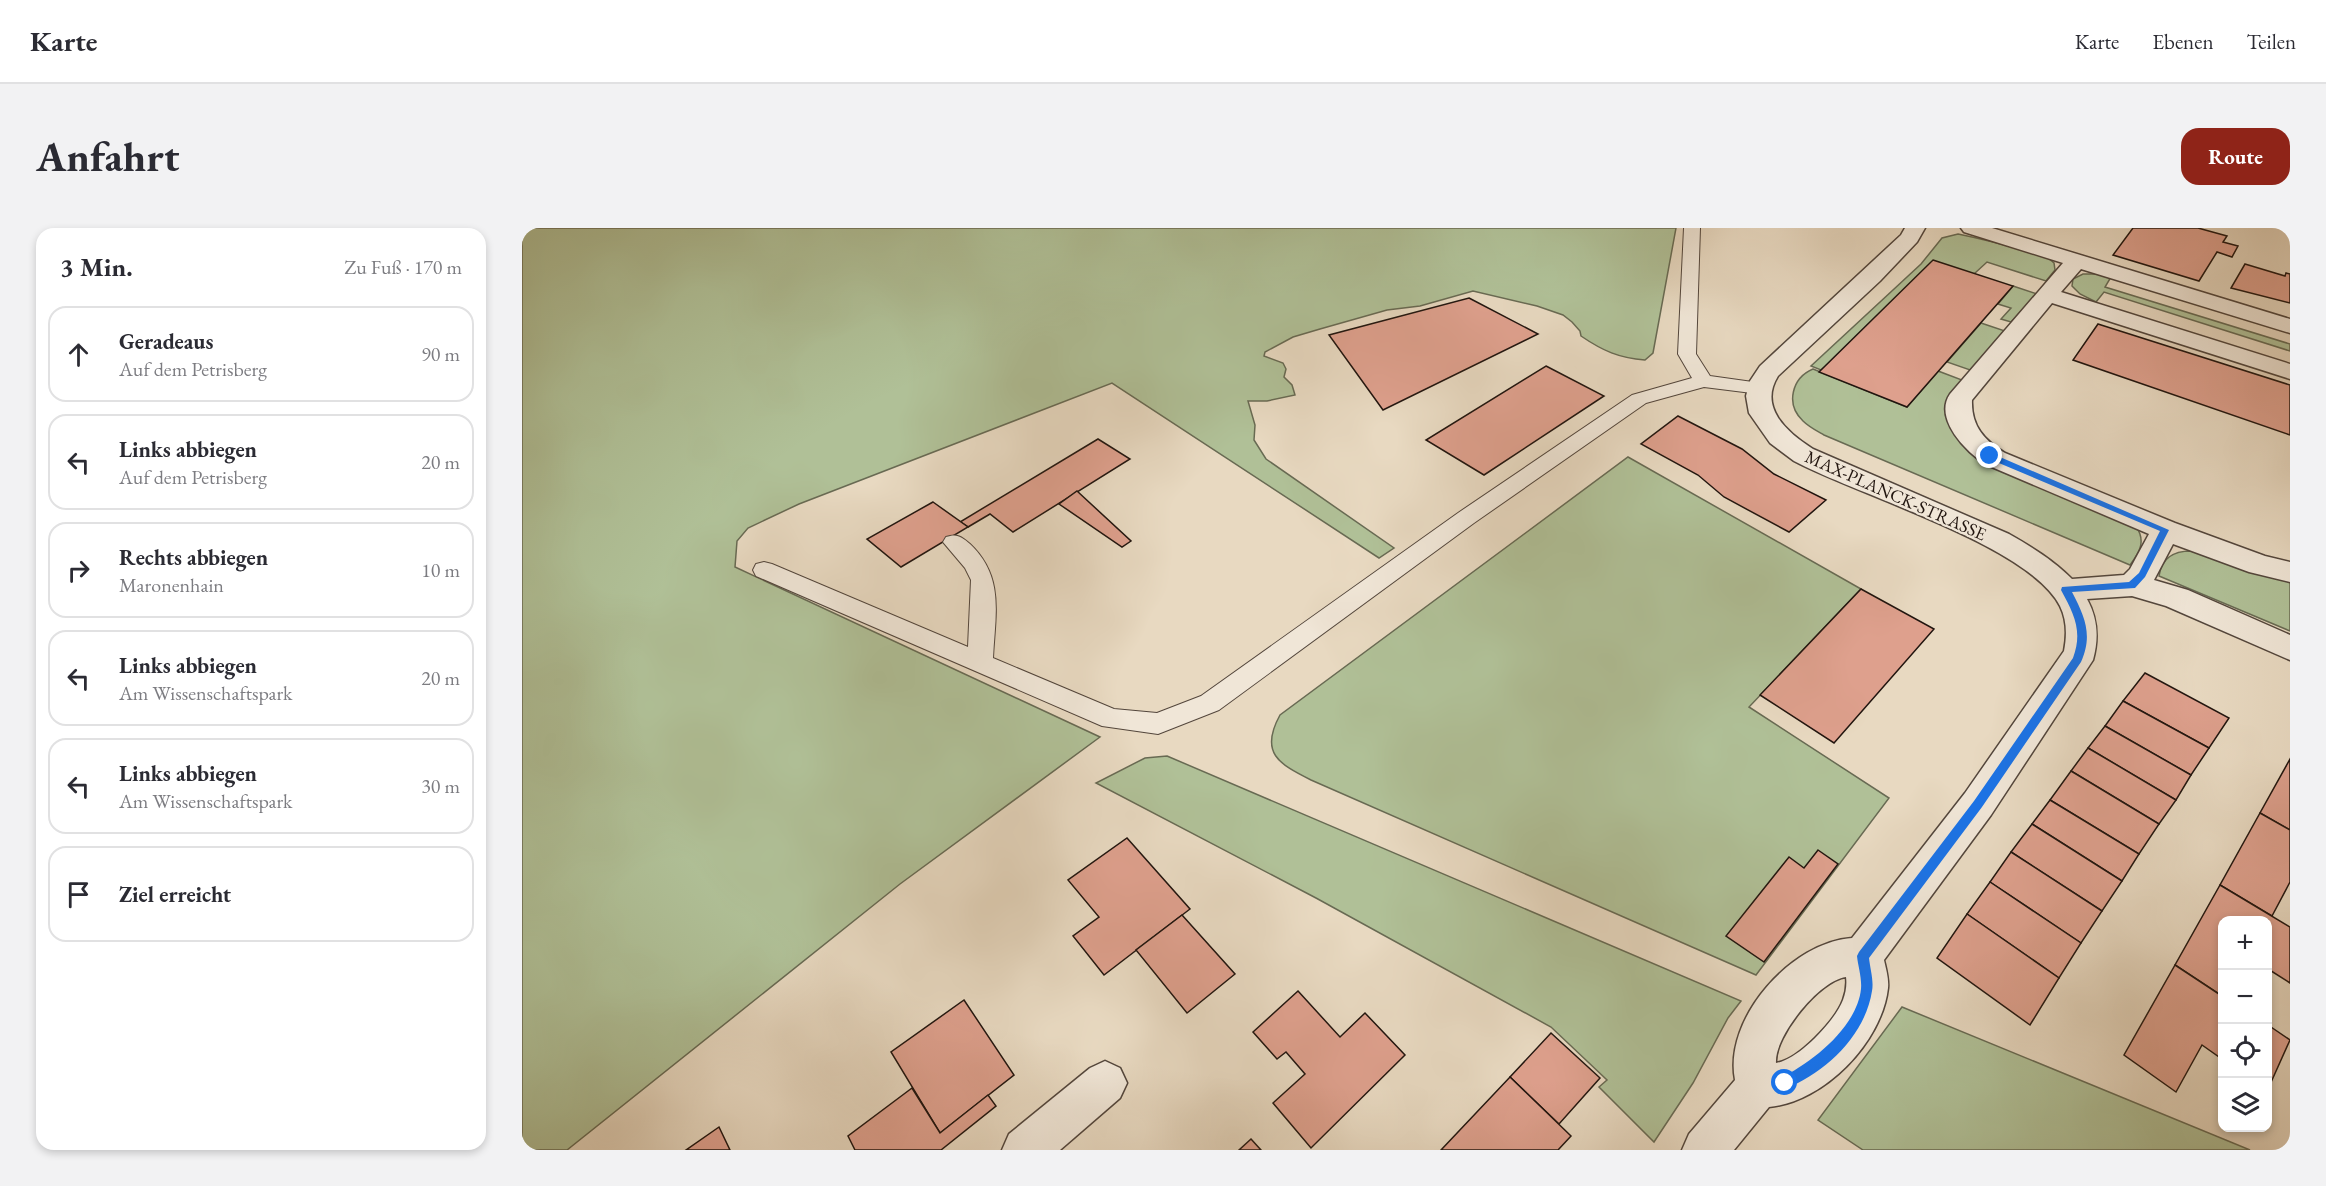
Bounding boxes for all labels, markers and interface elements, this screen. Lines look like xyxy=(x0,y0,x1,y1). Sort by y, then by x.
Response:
text: Karte xyxy=(30,23,97,59)
text: Karte xyxy=(2075,28,2119,55)
text: Ebenen xyxy=(2152,28,2213,55)
text: Teilen xyxy=(2246,28,2296,55)
button: Route xyxy=(2181,128,2290,185)
text: Anfahrt xyxy=(36,129,179,184)
text: 3 Min. xyxy=(60,250,133,284)
text: Zu Fuß · 170 m xyxy=(344,254,462,280)
text: Geradeaus xyxy=(119,327,213,356)
icon: ahead xyxy=(62,338,95,371)
text: 90 m xyxy=(421,341,460,367)
text: Auf dem Petrisberg xyxy=(119,356,267,382)
text: Links abbiegen xyxy=(119,435,257,464)
route end xyxy=(1976,442,2002,468)
street label: MAX-PLANCK-STRASSE xyxy=(1802,445,1990,545)
icon: left xyxy=(62,446,95,479)
text: 20 m xyxy=(421,449,460,475)
text: Auf dem Petrisberg xyxy=(119,464,267,490)
text: Rechts abbiegen xyxy=(119,543,268,572)
icon: right xyxy=(62,554,95,587)
text: 10 m xyxy=(421,557,460,583)
text: Maronenhain xyxy=(119,572,224,598)
text: Links abbiegen xyxy=(119,651,257,680)
icon: left xyxy=(62,662,95,695)
text: 20 m xyxy=(421,665,460,691)
text: Am Wissenschaftspark xyxy=(119,680,293,706)
text: Links abbiegen xyxy=(119,759,257,788)
icon: left xyxy=(62,770,95,803)
text: 30 m xyxy=(421,773,460,799)
text: Am Wissenschaftspark xyxy=(119,788,293,814)
icon: arrive xyxy=(62,878,95,911)
text: Ziel erreicht xyxy=(119,880,231,909)
map controls xyxy=(2218,916,2272,1132)
button: + xyxy=(2218,916,2272,970)
button: − xyxy=(2218,970,2272,1024)
button: locate xyxy=(2218,1024,2272,1078)
route start xyxy=(1771,1069,1797,1095)
button: layers xyxy=(2218,1078,2272,1132)

